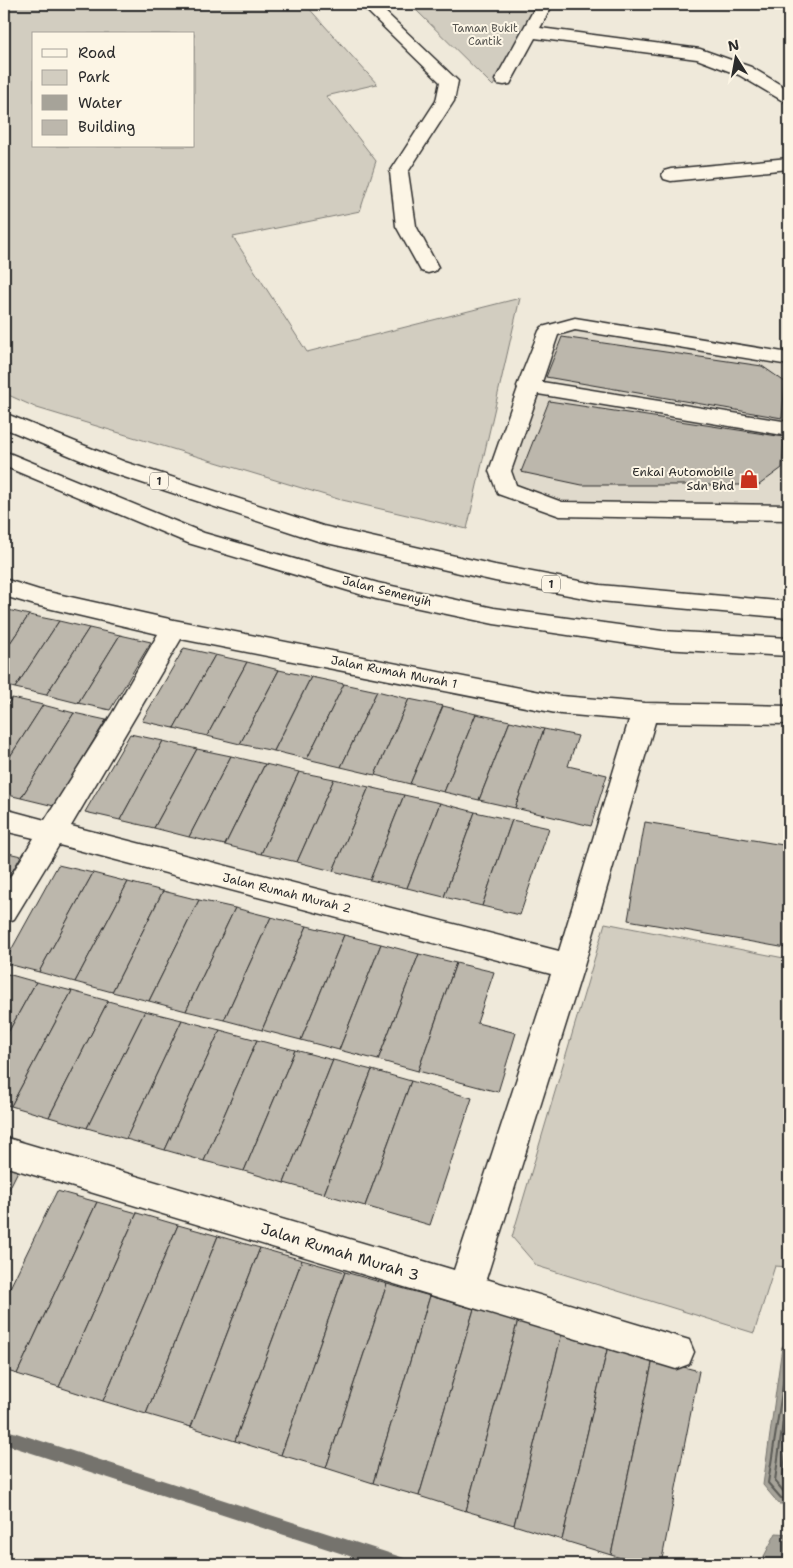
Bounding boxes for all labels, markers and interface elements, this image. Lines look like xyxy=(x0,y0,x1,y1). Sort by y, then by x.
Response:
park label: Taman Bukit Cantik xyxy=(452,21,518,49)
legend xyxy=(32,32,195,148)
north arrow xyxy=(710,32,760,82)
text: N xyxy=(726,35,741,55)
text: Road xyxy=(78,43,116,63)
text: Park xyxy=(78,67,110,87)
text: Water xyxy=(78,93,122,113)
text: Building xyxy=(78,117,135,137)
place label: Enkai Automobile Sdn Bhd xyxy=(632,464,734,494)
shop icon: Enkai Automobile Sdn Bhd xyxy=(738,468,760,490)
road number: 1 xyxy=(150,472,168,490)
street label: Jalan Semenyih xyxy=(341,572,433,610)
road number: 1 xyxy=(542,576,560,592)
street label: Jalan Rumah Murah 1 xyxy=(329,652,459,692)
street label: Jalan Rumah Murah 2 xyxy=(221,869,353,917)
street label: Jalan Rumah Murah 3 xyxy=(258,1218,422,1286)

